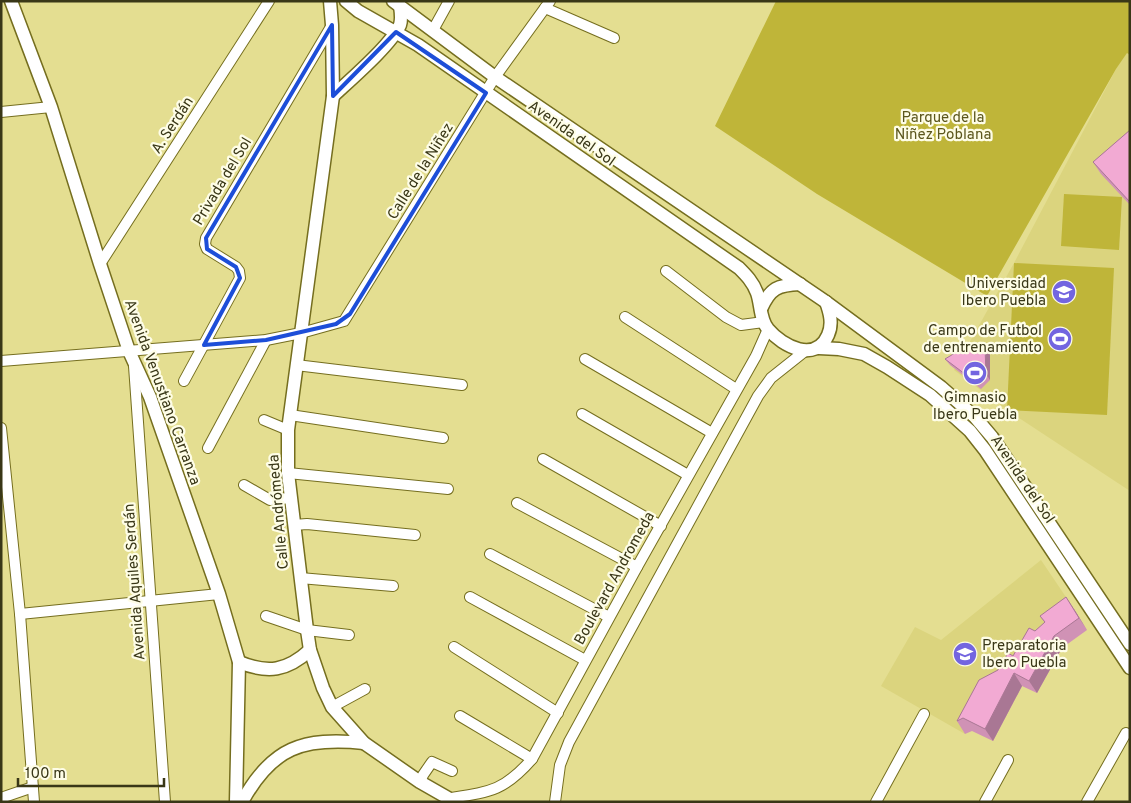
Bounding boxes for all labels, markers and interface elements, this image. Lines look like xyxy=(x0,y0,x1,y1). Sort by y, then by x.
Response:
street label: A. Serdán xyxy=(148,94,199,158)
street label: Avenida del Sol xyxy=(524,97,619,171)
park label: Parque de la Niñez Poblana xyxy=(895,109,991,145)
street label: Calle de la Niñez xyxy=(384,120,459,224)
street label: Privada del Sol xyxy=(190,134,257,229)
place label: Universidad Ibero Puebla xyxy=(962,275,1046,311)
school or university icon: Universidad Ibero Puebla xyxy=(1051,279,1077,305)
street label: Avenida Venustiano Carranza xyxy=(119,297,204,488)
place label: Campo de Futbol de entrenamiento xyxy=(923,322,1042,358)
sports icon: Campo de Futbol de entrenamiento xyxy=(1047,326,1073,352)
sports icon: Gimnasio Ibero Puebla xyxy=(962,360,988,386)
place label: Gimnasio Ibero Puebla xyxy=(933,389,1017,425)
street label: Avenida del Sol xyxy=(985,432,1058,528)
street label: Calle Andrómeda xyxy=(265,454,294,570)
street label: Avenida Aquiles Serdán xyxy=(121,503,150,661)
street label: Boulevard Andromeda xyxy=(571,509,660,649)
place label: Preparatoria Ibero Puebla xyxy=(982,637,1066,673)
school or university icon: Preparatoria Ibero Puebla xyxy=(952,641,978,667)
scale bar xyxy=(18,756,164,788)
text: 100 m xyxy=(25,765,66,784)

